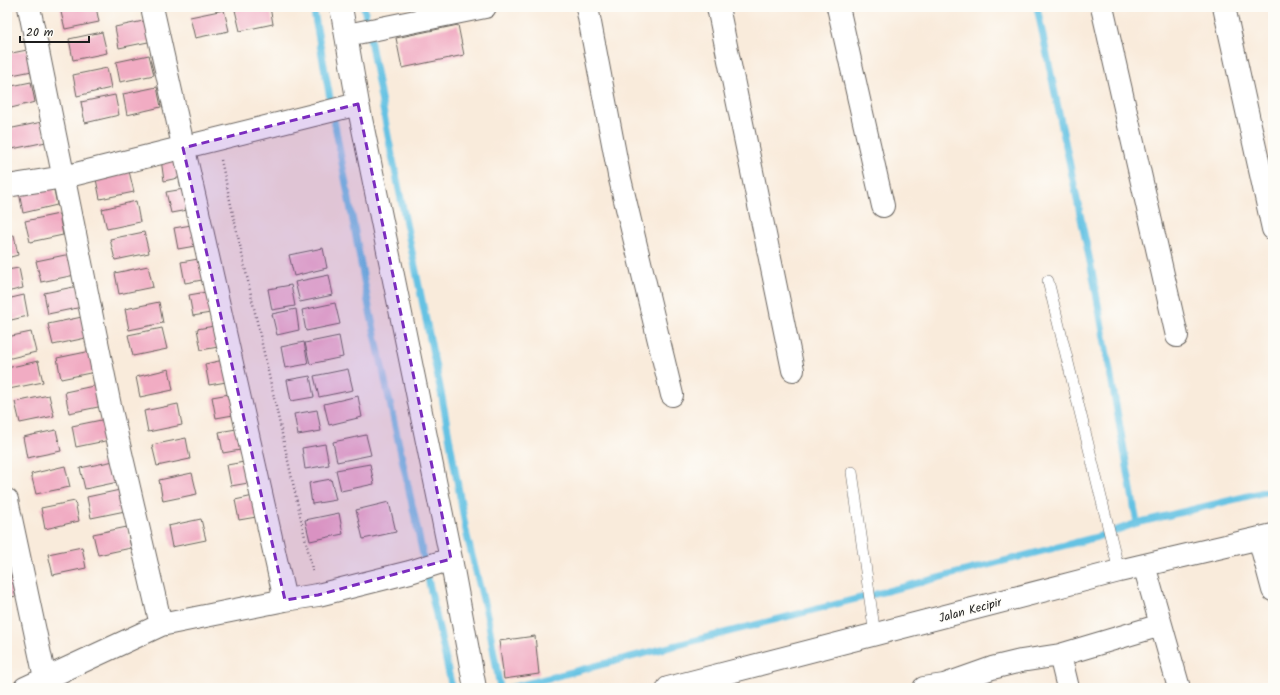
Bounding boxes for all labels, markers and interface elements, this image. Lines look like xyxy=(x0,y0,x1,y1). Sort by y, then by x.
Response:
scale bar xyxy=(20,18,89,44)
text: 20 m xyxy=(26,23,54,42)
street label: Jalan Kecipir xyxy=(937,593,1005,628)

